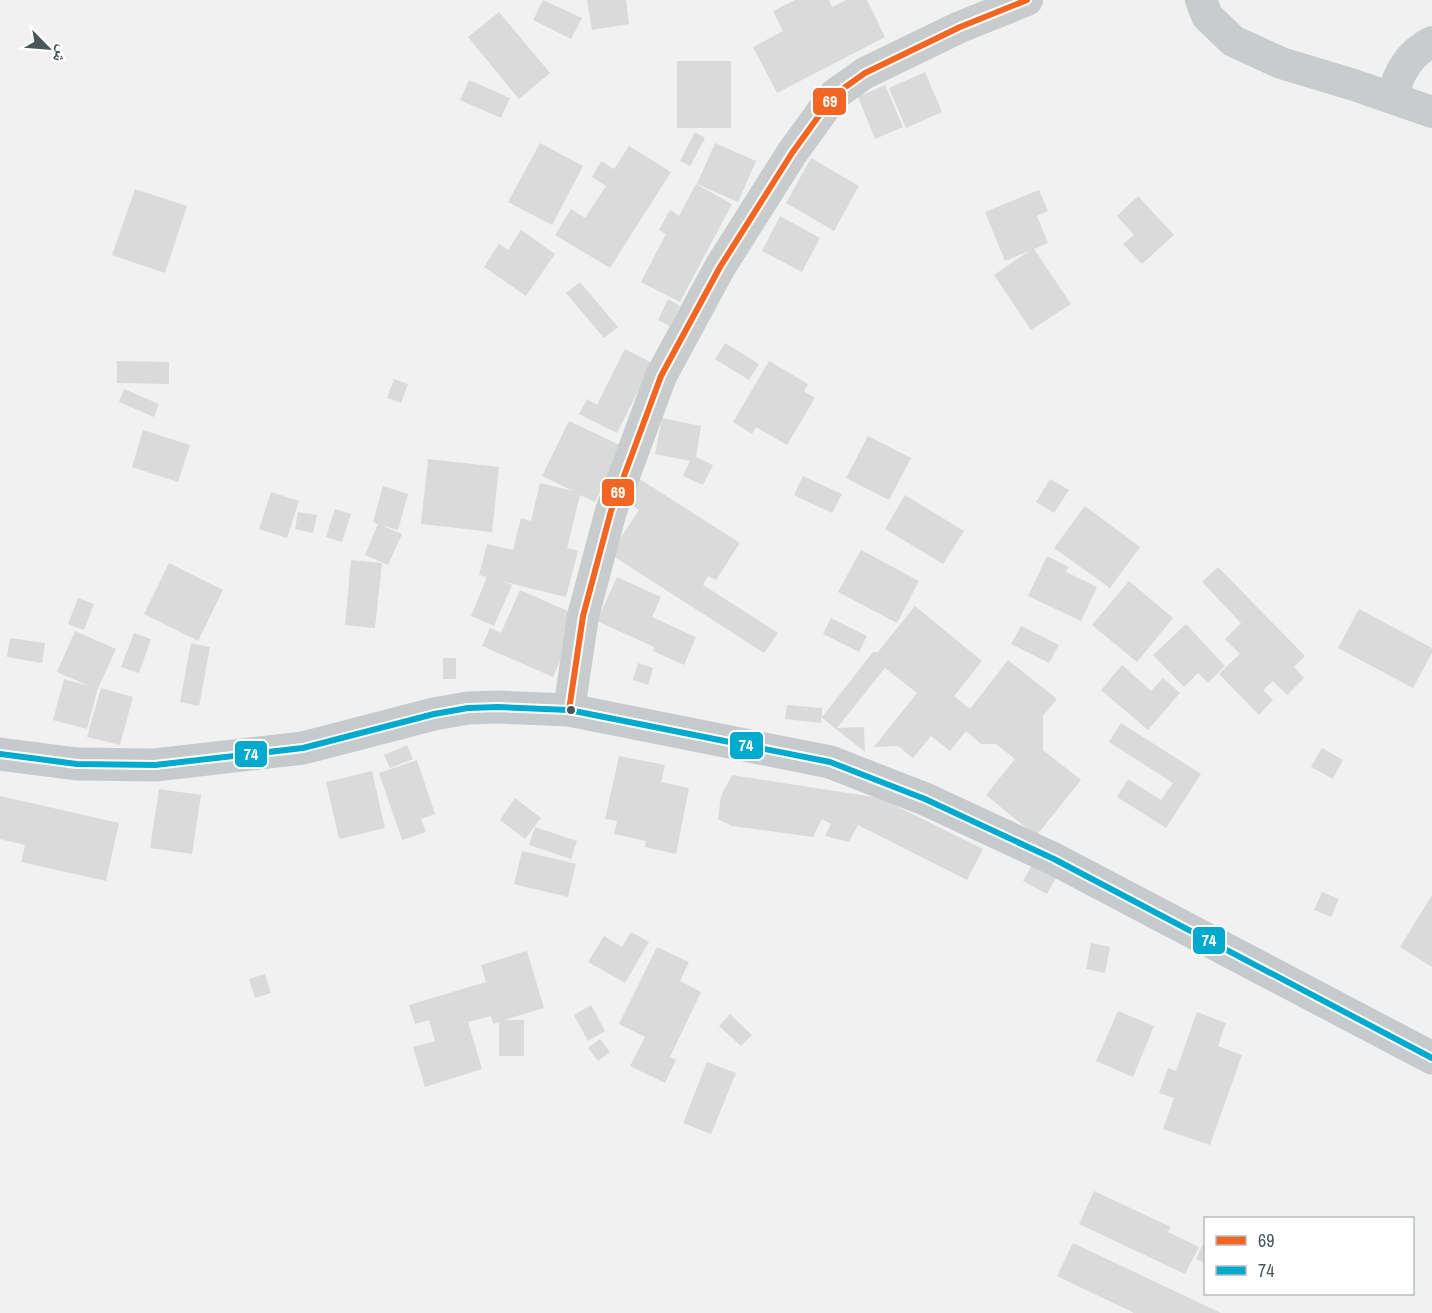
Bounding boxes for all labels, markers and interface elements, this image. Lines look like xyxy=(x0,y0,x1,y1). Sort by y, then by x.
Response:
north arrow xyxy=(18,18,78,78)
text: ش xyxy=(48,42,75,67)
line badge: 69 xyxy=(812,87,847,116)
text: 69 xyxy=(823,90,837,112)
line badge: 69 xyxy=(601,478,635,507)
text: 69 xyxy=(611,481,625,503)
unlabelled marker xyxy=(565,704,577,716)
line badge: 74 xyxy=(729,731,764,760)
text: 74 xyxy=(739,734,754,756)
line badge: 74 xyxy=(234,740,268,768)
text: 74 xyxy=(244,743,259,765)
line badge: 74 xyxy=(1192,926,1226,955)
text: 74 xyxy=(1202,929,1217,951)
legend xyxy=(1204,1217,1414,1295)
text: 69 xyxy=(1258,1228,1274,1253)
text: 74 xyxy=(1258,1258,1274,1283)

